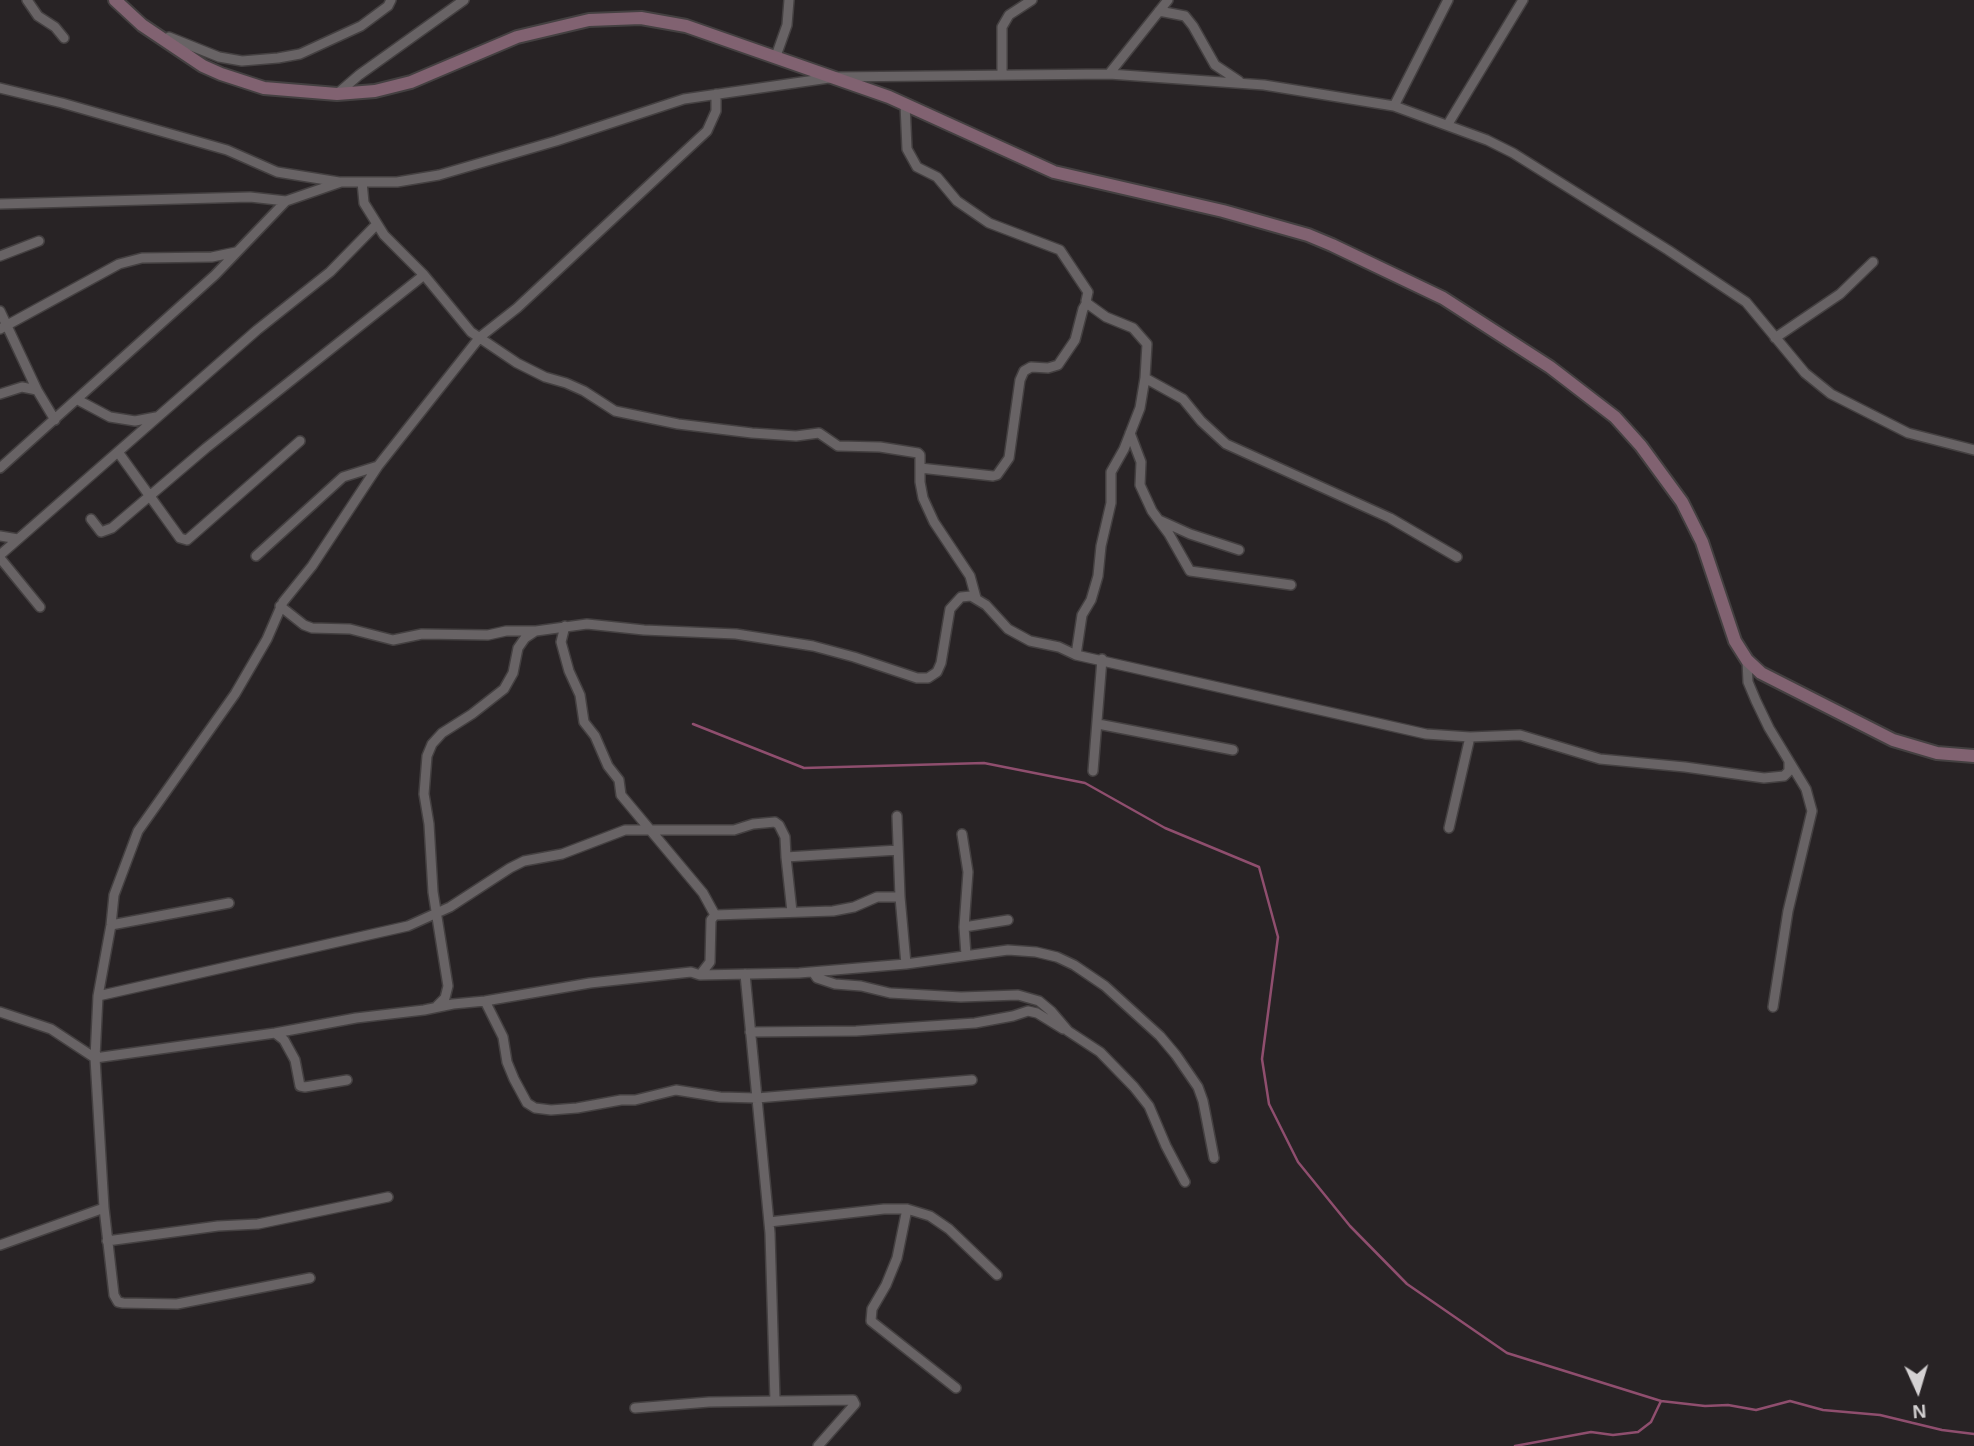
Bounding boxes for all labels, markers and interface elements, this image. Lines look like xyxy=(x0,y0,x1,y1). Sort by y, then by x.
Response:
north arrow xyxy=(1883,1355,1953,1425)
text: N xyxy=(1912,1400,1927,1422)

